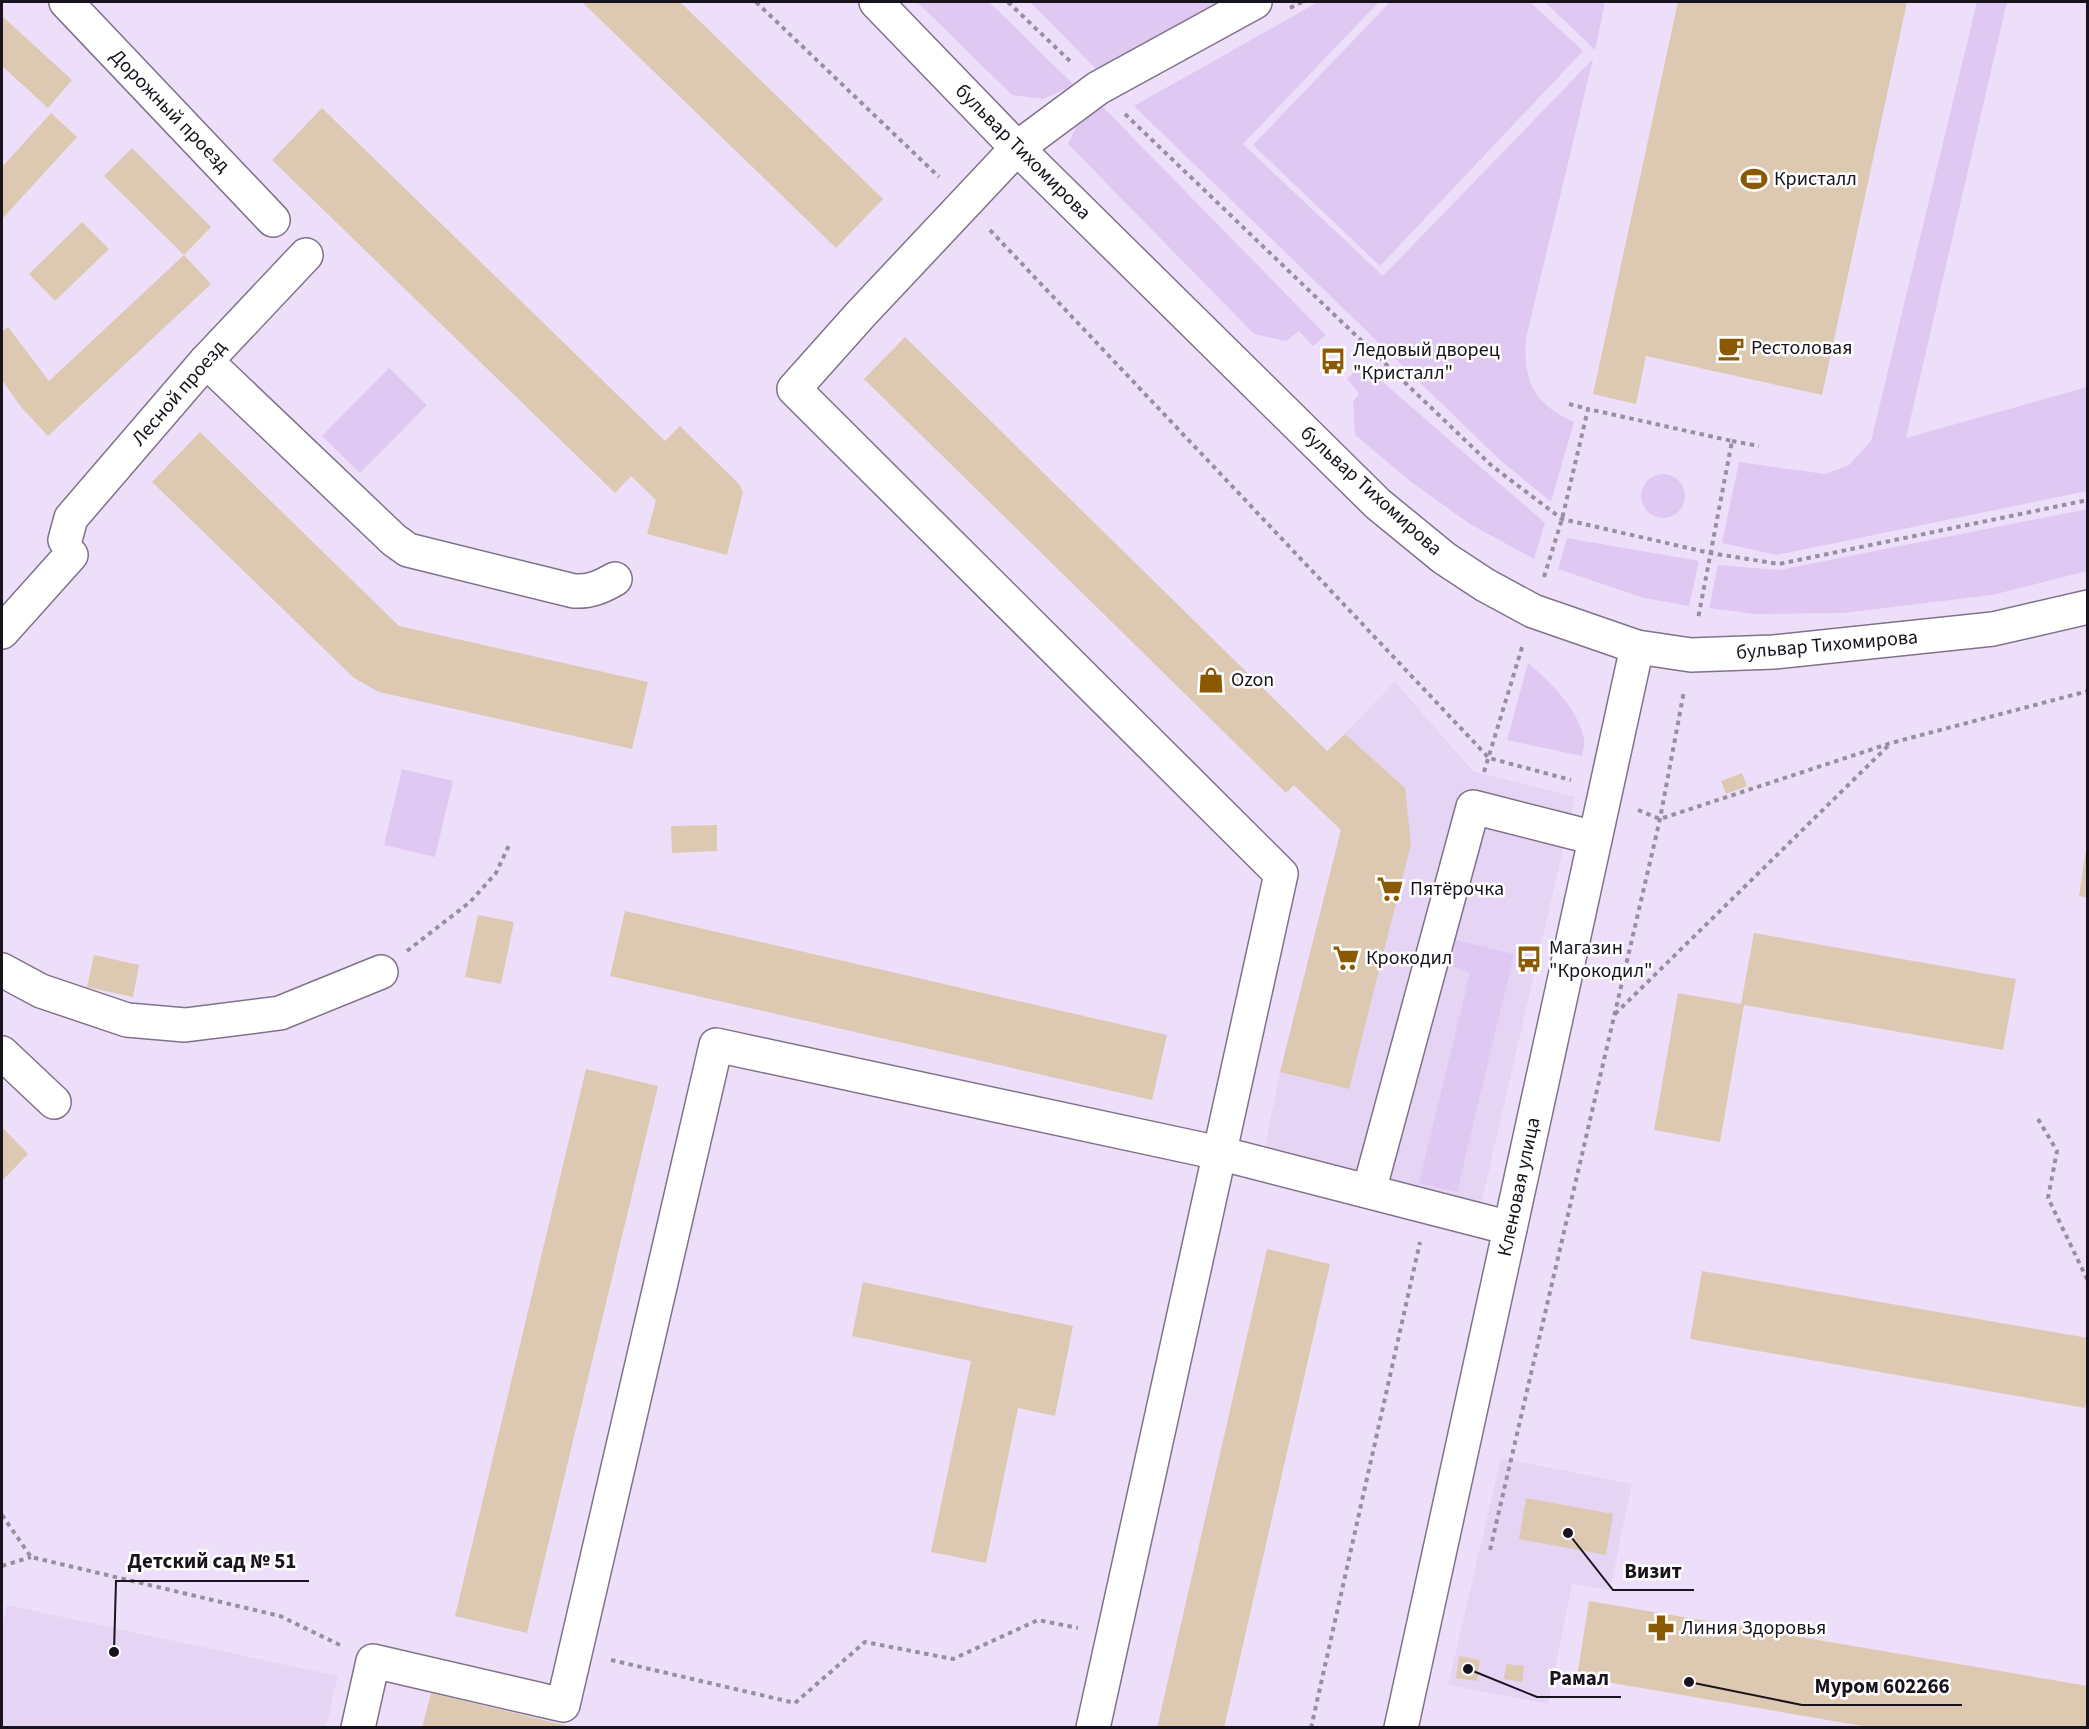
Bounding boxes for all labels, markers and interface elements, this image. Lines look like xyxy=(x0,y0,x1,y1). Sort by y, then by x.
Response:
street label: Дорожный проезд xyxy=(104,43,237,179)
street label: бульвар Тихомирова xyxy=(949,78,1097,226)
sports icon: Кристалл xyxy=(1739,164,1769,194)
place label: Кристалл xyxy=(1774,165,1857,193)
cafe icon: Рестоловая xyxy=(1716,333,1746,363)
street label: Лесной проезд xyxy=(125,334,233,452)
place label: Рестоловая xyxy=(1751,334,1852,362)
place label: Ледовый дворец "Кристалл" xyxy=(1353,336,1500,387)
bus stop icon: Ледовый дворец "Кристалл" xyxy=(1318,346,1348,376)
street label: бульвар Тихомирова xyxy=(1294,420,1448,562)
street label: бульвар Тихомирова xyxy=(1735,623,1919,667)
shop icon: Ozon xyxy=(1196,665,1226,695)
place label: Ozon xyxy=(1231,666,1274,694)
supermarket icon: Пятёрочка xyxy=(1375,874,1405,904)
place label: Пятёрочка xyxy=(1410,875,1504,903)
place label: Магазин "Крокодил" xyxy=(1549,934,1653,985)
supermarket icon: Крокодил xyxy=(1331,943,1361,973)
place label: Крокодил xyxy=(1366,944,1453,972)
bus stop icon: Магазин "Крокодил" xyxy=(1514,944,1544,974)
street label: Кленовая улица xyxy=(1491,1115,1547,1259)
callout: Детский сад № 51 xyxy=(116,1542,309,1581)
text: Детский сад № 51 xyxy=(128,1546,296,1576)
callout: Визит xyxy=(1613,1551,1694,1590)
text: Визит xyxy=(1624,1556,1682,1586)
pharmacy icon: Линия Здоровья xyxy=(1646,1613,1676,1643)
place label: Линия Здоровья xyxy=(1681,1614,1826,1642)
callout: Рамал xyxy=(1537,1658,1621,1697)
text: Рамал xyxy=(1549,1663,1609,1693)
callout: Муром 602266 xyxy=(1802,1666,1962,1705)
text: Муром 602266 xyxy=(1814,1671,1950,1701)

